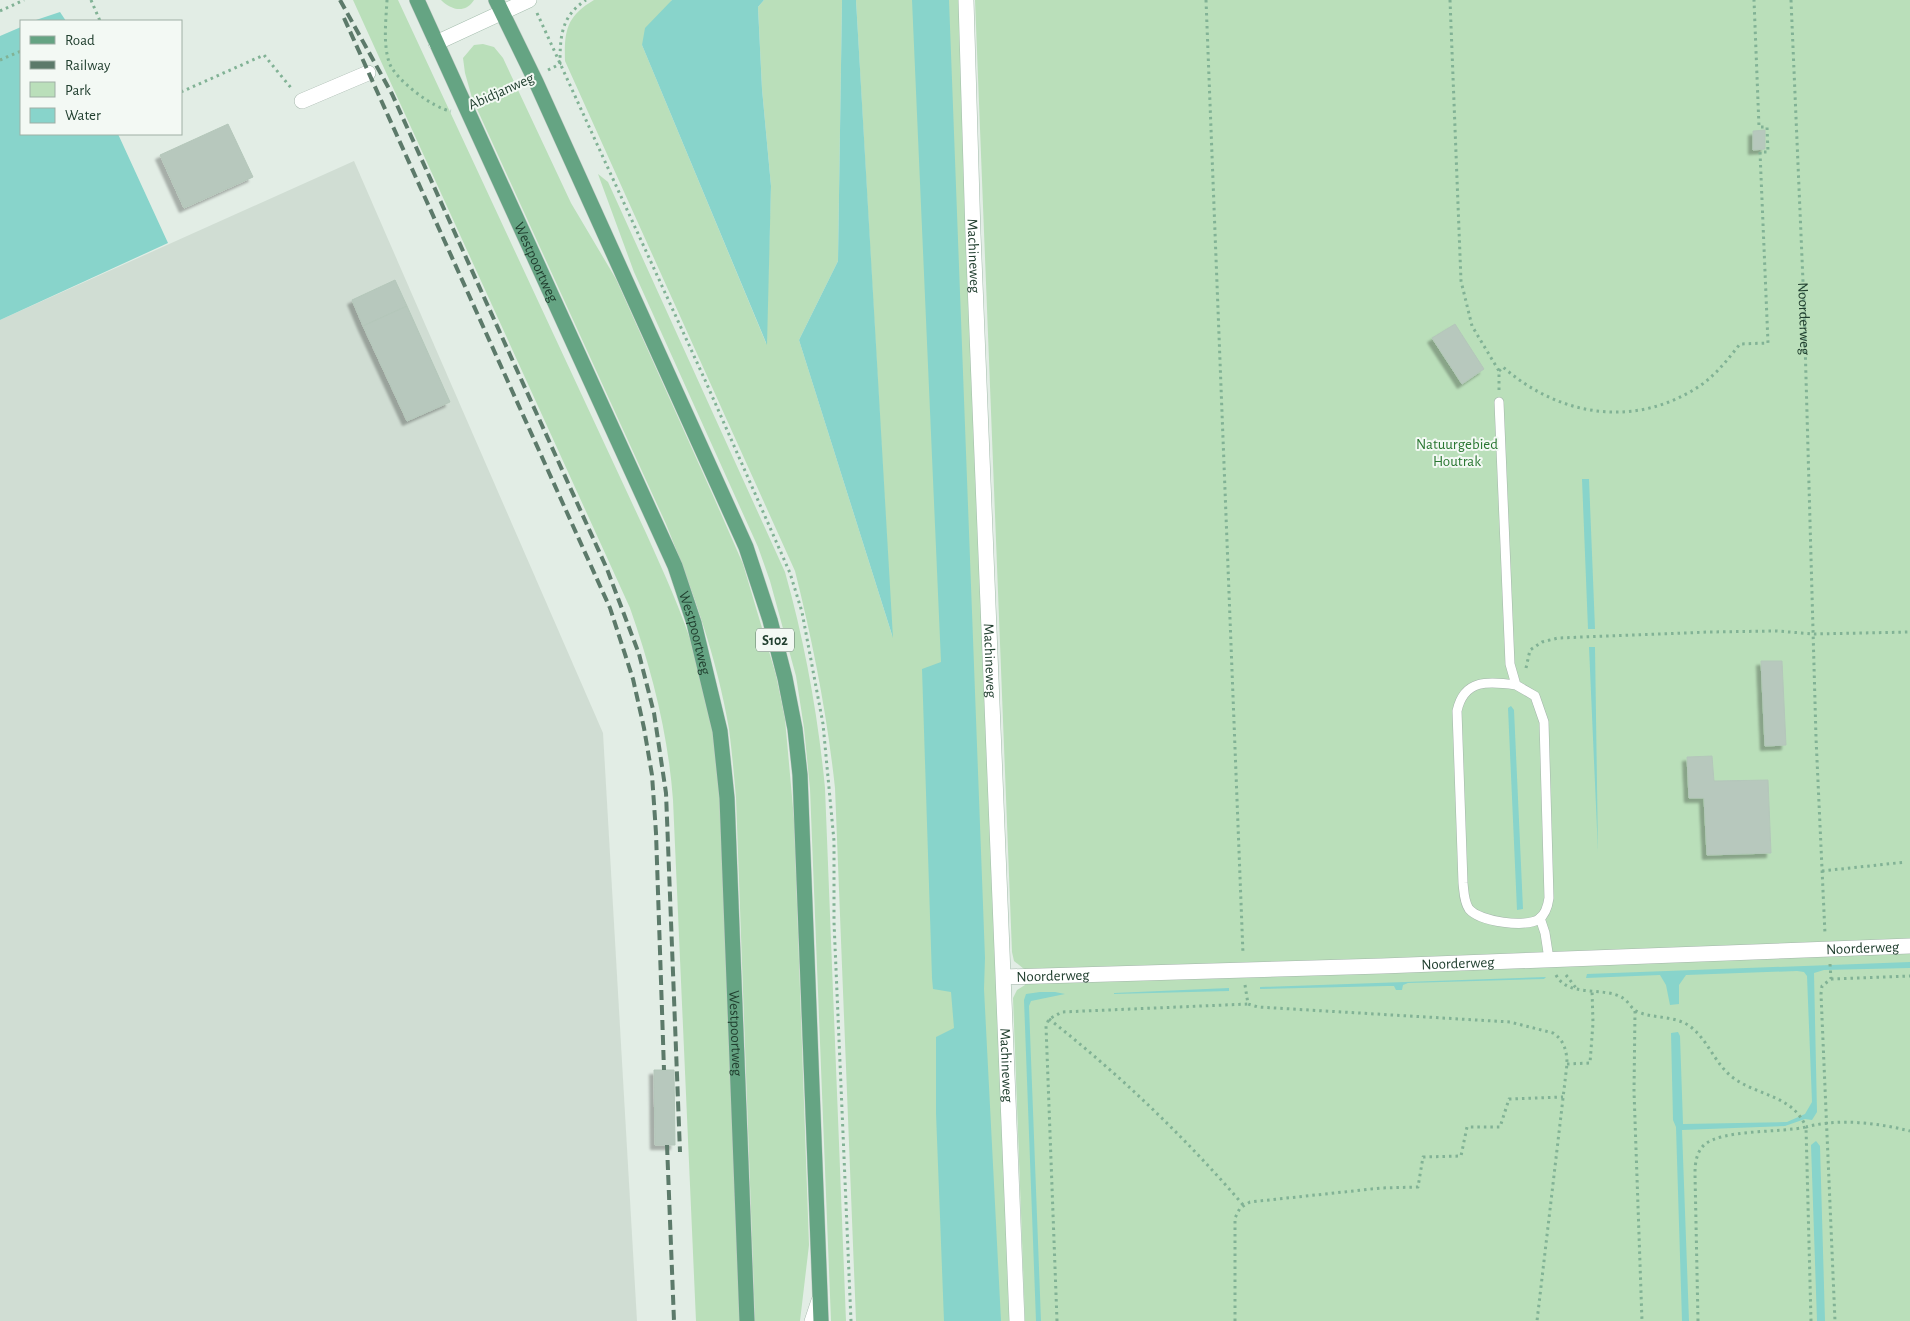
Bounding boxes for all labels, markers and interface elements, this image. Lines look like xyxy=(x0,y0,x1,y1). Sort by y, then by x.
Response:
legend xyxy=(20,20,182,135)
text: Road xyxy=(65,33,95,48)
text: Railway xyxy=(65,58,111,73)
street label: Abidjanweg xyxy=(466,70,537,113)
text: Park xyxy=(65,83,91,98)
text: Water xyxy=(65,108,101,123)
street label: Machineweg xyxy=(965,218,982,294)
street label: Westpoortweg xyxy=(511,220,561,305)
street label: Noorderweg xyxy=(1795,282,1812,356)
park label: Natuurgebied Houtrak xyxy=(1416,437,1498,469)
street label: Westpoortweg xyxy=(676,589,713,677)
street label: Machineweg xyxy=(981,623,999,699)
road number: S102 xyxy=(756,628,794,652)
street label: Noorderweg xyxy=(1826,939,1900,957)
street label: Noorderweg xyxy=(1421,955,1495,973)
street label: Noorderweg xyxy=(1016,967,1090,985)
street label: Westpoortweg xyxy=(726,990,745,1077)
street label: Machineweg xyxy=(997,1028,1015,1103)

